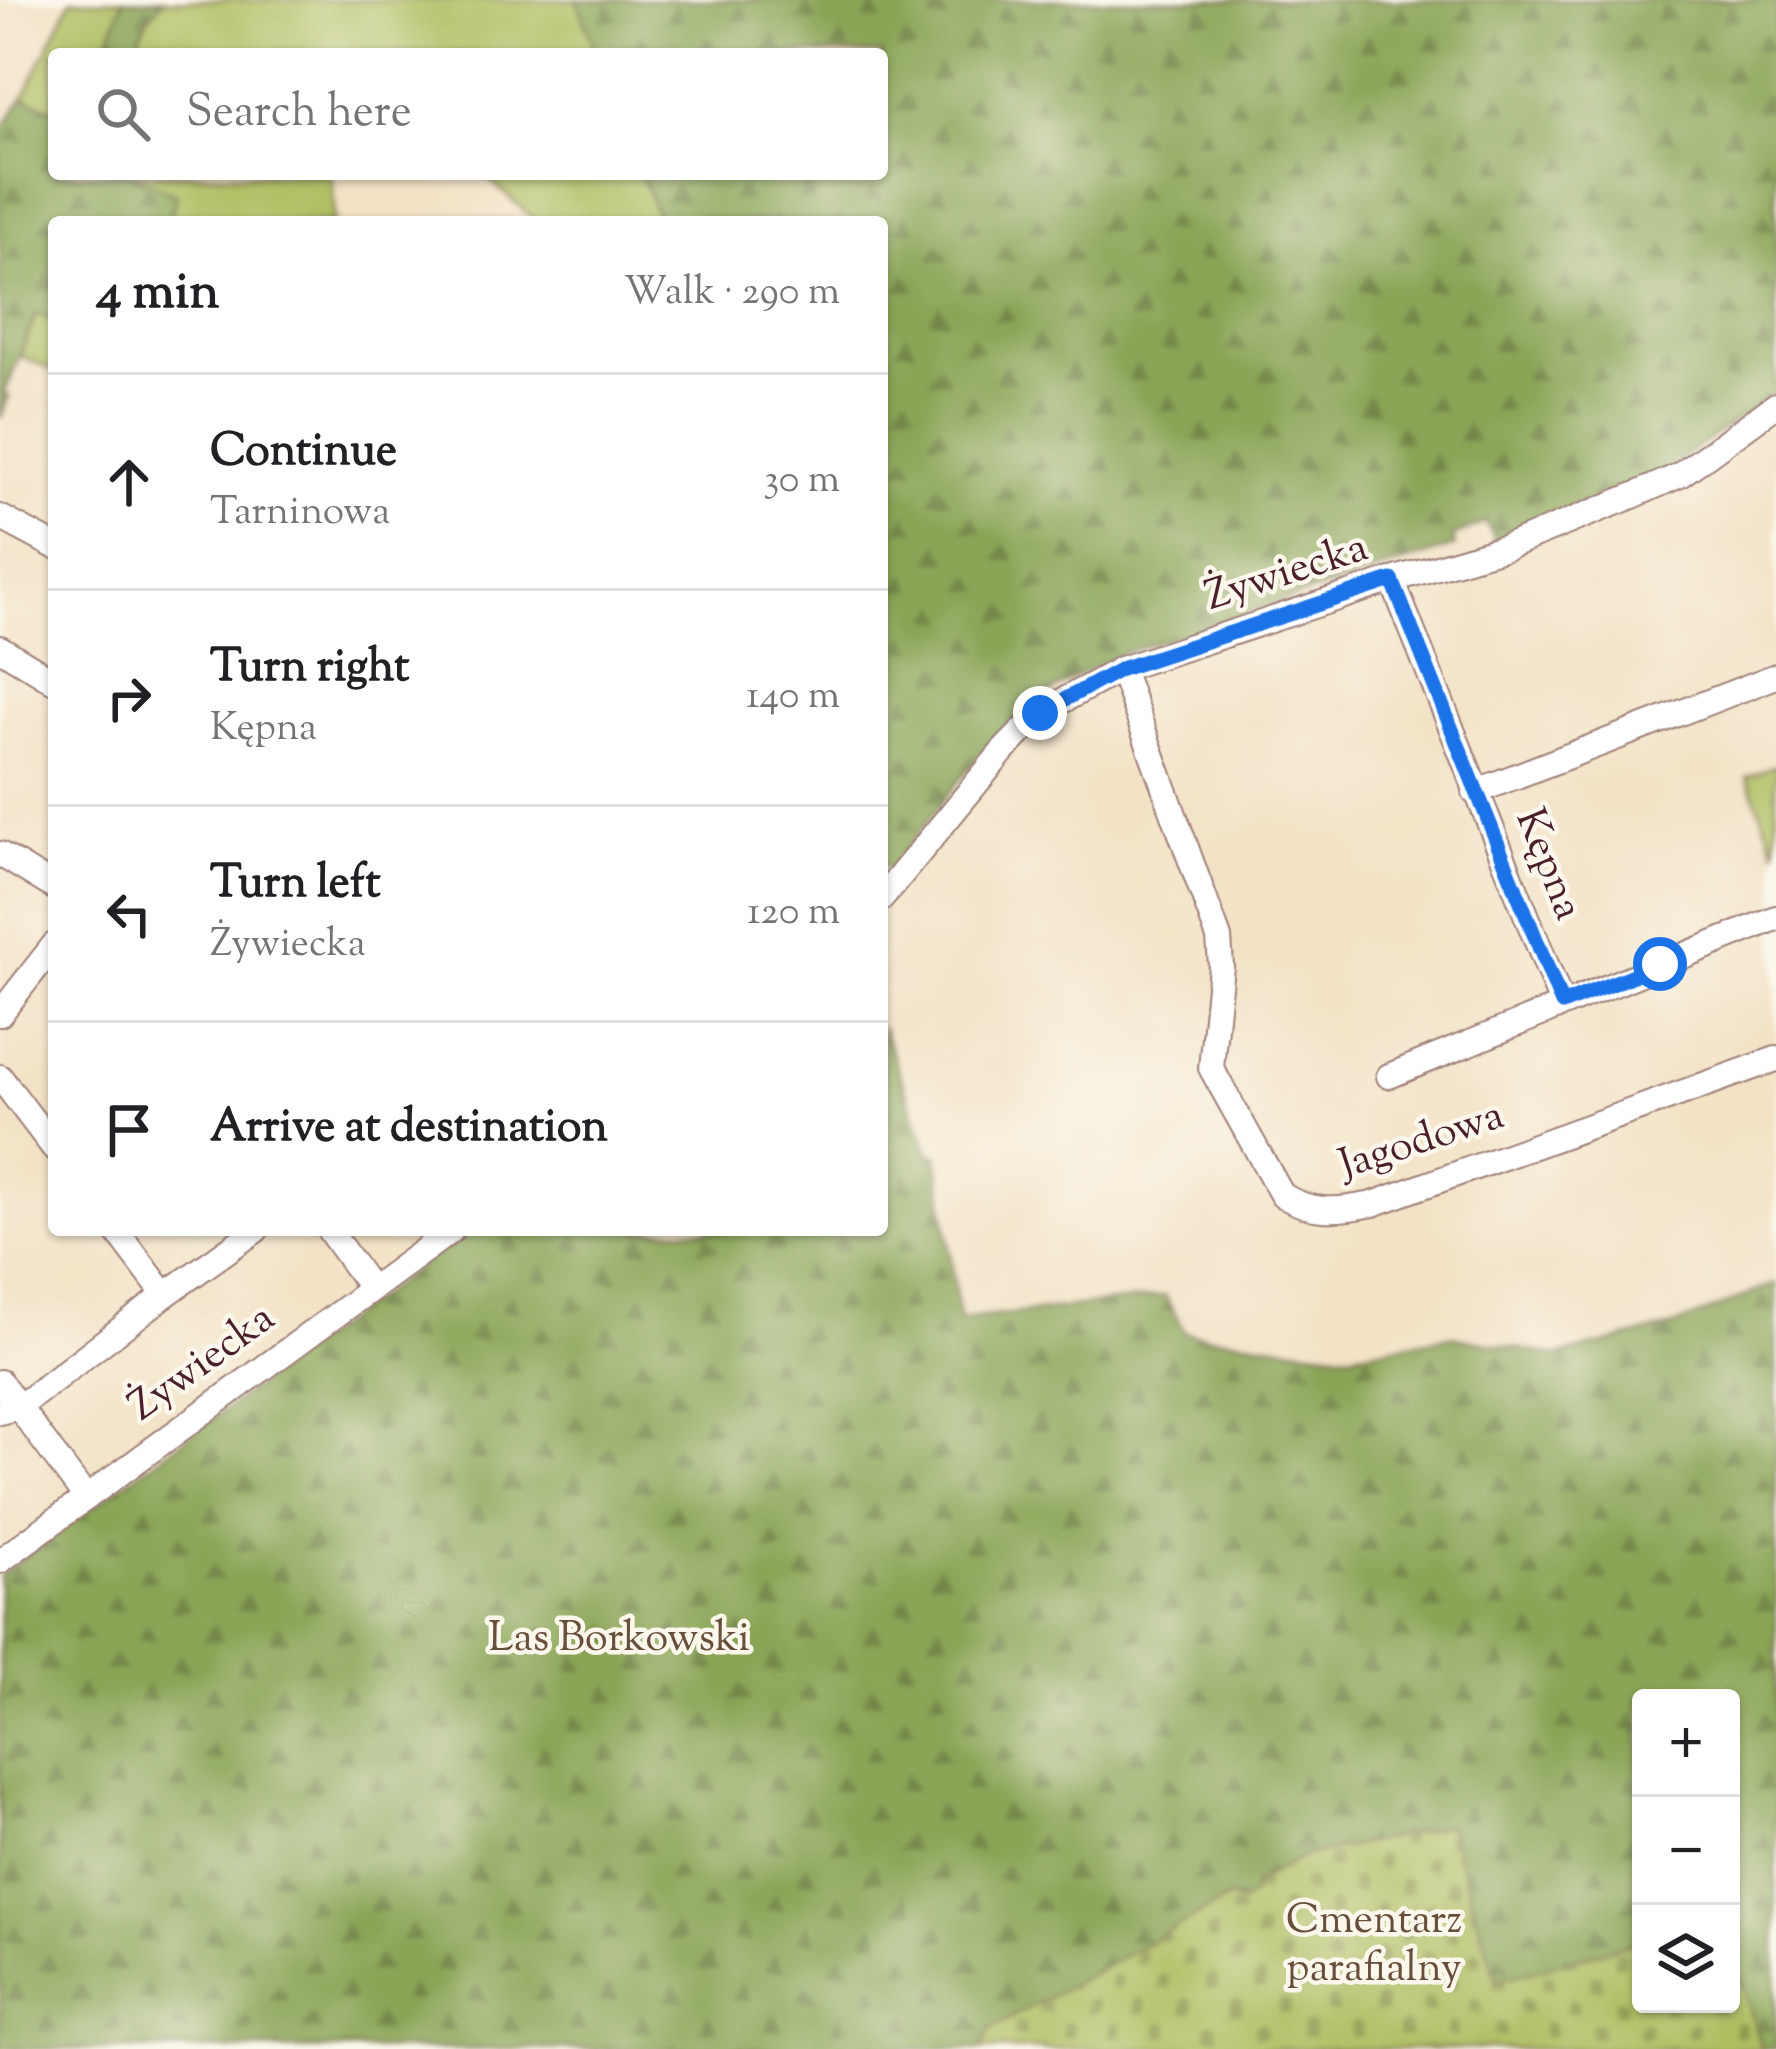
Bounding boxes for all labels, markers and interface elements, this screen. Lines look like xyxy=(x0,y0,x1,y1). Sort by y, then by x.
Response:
search box xyxy=(48,48,888,180)
icon: search xyxy=(90,81,156,147)
text: Search here xyxy=(186,82,412,147)
text: 4 min xyxy=(96,258,219,331)
text: Walk · 290 m xyxy=(624,266,840,322)
text: Continue xyxy=(210,421,397,486)
icon: ahead xyxy=(96,449,162,515)
text: 30 m xyxy=(763,454,840,510)
text: Tarninowa xyxy=(210,486,390,542)
street label: Żywiecka xyxy=(1198,520,1376,628)
text: Turn right xyxy=(210,637,409,702)
icon: right xyxy=(96,665,162,731)
text: 140 m xyxy=(746,670,840,726)
route end xyxy=(1013,686,1067,740)
text: Kępna xyxy=(210,702,317,758)
street label: Kępna xyxy=(1498,800,1596,930)
text: Turn left xyxy=(210,853,381,918)
icon: left xyxy=(96,881,162,947)
text: 120 m xyxy=(747,886,840,942)
text: Żywiecka xyxy=(210,918,366,974)
route start xyxy=(1633,937,1687,991)
street label: Jagodowa xyxy=(1330,1087,1512,1197)
icon: arrive xyxy=(96,1097,162,1163)
text: Arrive at destination xyxy=(210,1097,608,1162)
street label: Żywiecka xyxy=(118,1290,288,1438)
park label: Las Borkowski xyxy=(488,1610,750,1670)
map controls xyxy=(1632,1689,1740,2013)
button: + xyxy=(1632,1689,1740,1797)
button: − xyxy=(1632,1797,1740,1905)
park label: Cmentarz parafialny xyxy=(1286,1892,1462,2000)
button: layers xyxy=(1632,1905,1740,2013)

